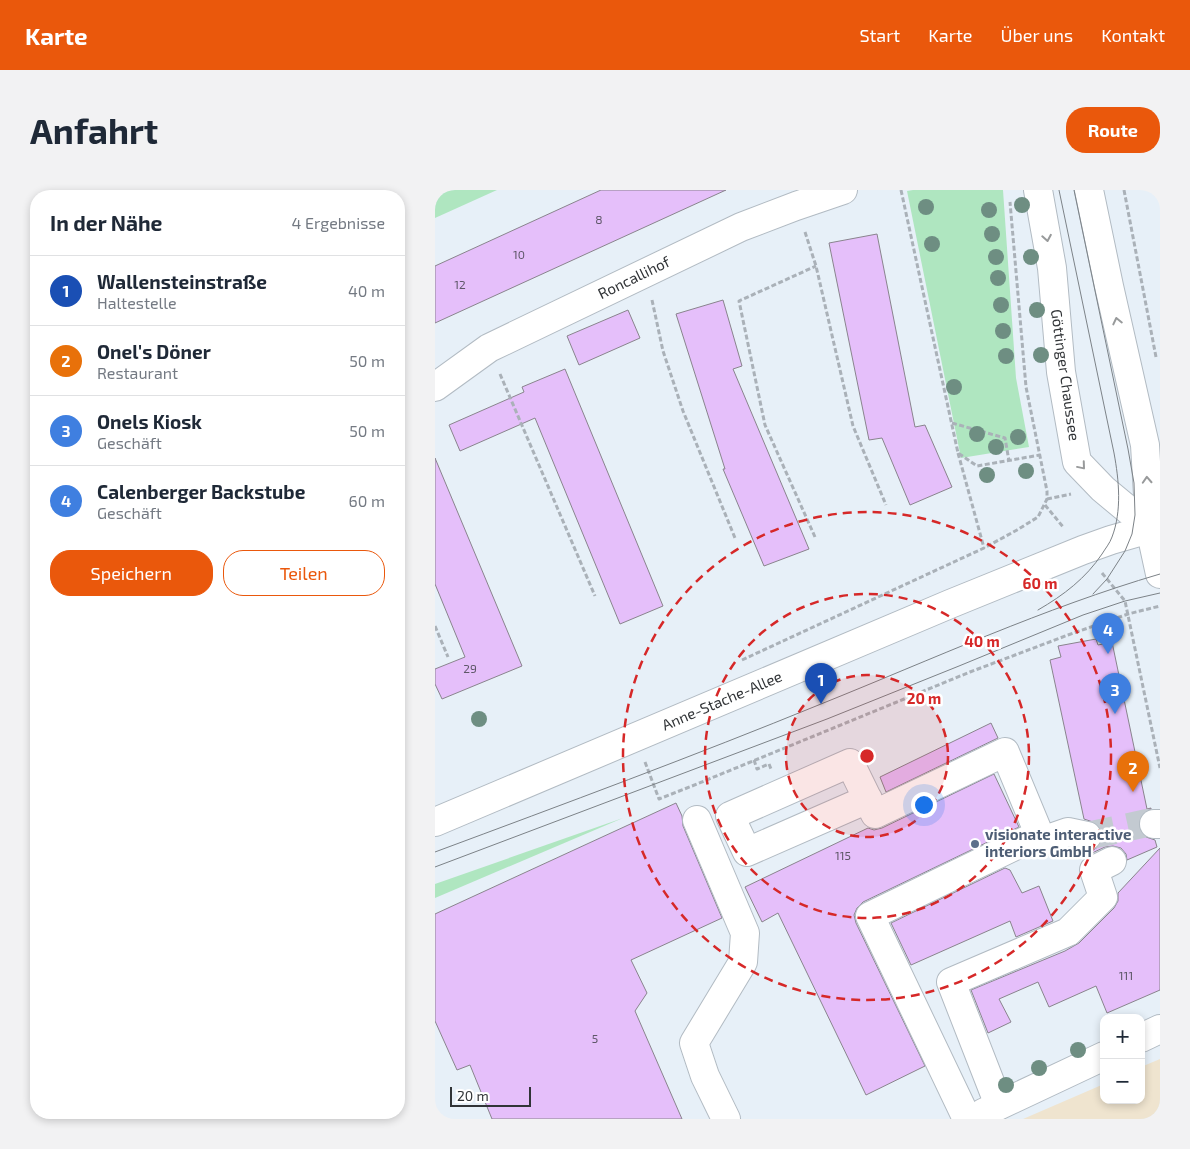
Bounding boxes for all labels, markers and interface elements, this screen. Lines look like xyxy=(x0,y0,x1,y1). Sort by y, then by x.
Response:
text: Karte xyxy=(25,21,88,50)
text: Start xyxy=(859,24,900,46)
text: Karte xyxy=(928,24,973,46)
text: Über uns xyxy=(1001,24,1073,46)
text: Kontakt xyxy=(1101,24,1165,46)
button: Route xyxy=(1066,107,1160,153)
text: Anfahrt xyxy=(30,109,158,151)
text: In der Nähe xyxy=(50,210,162,235)
house number: 8 xyxy=(595,212,603,226)
text: 4 Ergebnisse xyxy=(292,213,385,232)
one-way arrow xyxy=(1041,234,1051,242)
house number: 10 xyxy=(513,247,525,261)
street label: Roncallihof xyxy=(595,252,673,302)
text: Wallensteinstraße xyxy=(97,270,267,293)
house number: 12 xyxy=(454,277,466,291)
text: 1 xyxy=(63,281,69,300)
text: 40 m xyxy=(348,281,385,300)
text: Haltestelle xyxy=(97,293,177,312)
street label: Göttinger Chaussee xyxy=(1048,308,1084,442)
one-way arrow xyxy=(1112,316,1123,325)
text: Onel's Döner xyxy=(97,340,211,363)
text: 2 xyxy=(61,351,71,370)
text: 50 m xyxy=(349,351,385,370)
text: Restaurant xyxy=(97,363,178,382)
text: Onels Kiosk xyxy=(97,410,202,433)
text: 3 xyxy=(61,421,71,440)
text: 50 m xyxy=(349,421,385,440)
text: Geschäft xyxy=(97,433,162,452)
one-way arrow xyxy=(1077,461,1086,470)
one-way arrow xyxy=(1142,476,1153,484)
text: Calenberger Backstube xyxy=(97,480,305,503)
text: 4 xyxy=(61,491,71,510)
text: 60 m xyxy=(349,491,385,510)
text: Geschäft xyxy=(97,503,162,522)
button: Speichern xyxy=(50,550,213,596)
button: Teilen xyxy=(223,550,385,596)
text: 60 m xyxy=(1023,574,1057,592)
pin: 4 xyxy=(1092,613,1124,654)
text: 40 m xyxy=(964,632,1000,650)
house number: 29 xyxy=(463,661,477,675)
pin: 1 xyxy=(805,663,837,704)
street label: Anne-Stache-Allee xyxy=(659,667,784,734)
pin: 3 xyxy=(1099,673,1131,714)
text: 20 m xyxy=(907,689,941,707)
centre of rings xyxy=(858,747,876,765)
pin: 2 xyxy=(1117,751,1149,792)
your location xyxy=(911,792,937,818)
place label: visionate interactive interiors GmbH xyxy=(985,825,1131,860)
marker: visionate interactive interiors GmbH xyxy=(969,838,981,850)
house number: 115 xyxy=(835,848,851,862)
house number: 111 xyxy=(1119,968,1133,982)
map controls xyxy=(1100,1014,1145,1104)
button: + xyxy=(1100,1014,1145,1059)
house number: 5 xyxy=(592,1031,598,1045)
button: − xyxy=(1100,1059,1145,1104)
scale bar xyxy=(450,1084,531,1107)
text: 20 m xyxy=(457,1087,489,1104)

